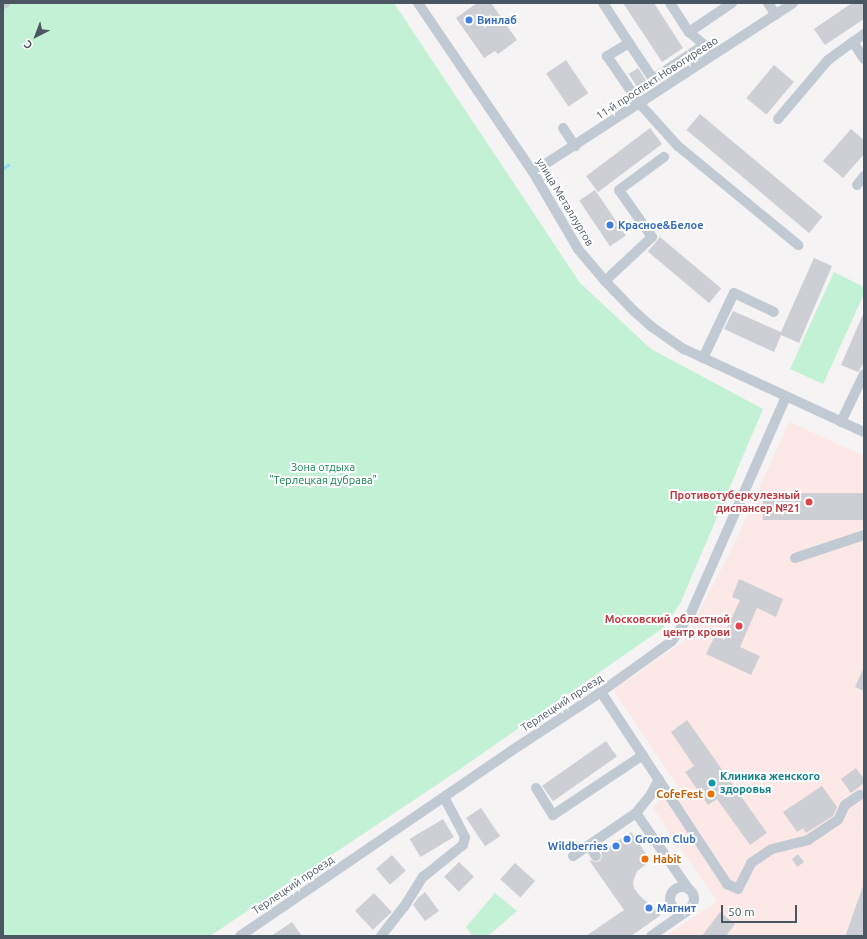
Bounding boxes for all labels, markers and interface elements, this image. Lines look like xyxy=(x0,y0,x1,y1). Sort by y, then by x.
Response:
place label: Винлаб xyxy=(477,13,517,27)
marker: Винлаб xyxy=(464,15,474,25)
north arrow xyxy=(16,16,56,56)
street label: 11-й проспект Новогиреево xyxy=(593,34,721,122)
text: С xyxy=(21,38,35,52)
street label: улица Металлургов xyxy=(534,156,596,248)
place label: Красное&Белое xyxy=(618,218,703,232)
marker: Красное&Белое xyxy=(605,220,615,230)
park label: Зона отдыха "Терлецкая дубрава" xyxy=(269,461,377,487)
place label: Противотуберкулезный диспансер №21 xyxy=(670,489,800,515)
marker: Противотуберкулезный диспансер №21 xyxy=(803,496,815,508)
place label: Московский областной центр крови xyxy=(605,613,730,639)
marker: Московский областной центр крови xyxy=(733,620,745,632)
street label: Терлецкий проезд xyxy=(518,672,606,734)
place label: Клиника женского здоровья xyxy=(720,770,820,796)
marker: Клиника женского здоровья xyxy=(707,778,717,788)
place label: CofeFest xyxy=(656,787,703,801)
marker: CofeFest xyxy=(706,789,716,799)
place label: Groom Club xyxy=(635,832,696,846)
marker: Groom Club xyxy=(622,834,632,844)
place label: Wildberries xyxy=(548,839,608,853)
marker: Wildberries xyxy=(611,841,621,851)
place label: Habit xyxy=(653,852,681,866)
street label: Терлецкий проезд xyxy=(250,853,336,917)
marker: Habit xyxy=(640,854,650,864)
scale bar xyxy=(723,897,799,923)
place label: Магнит xyxy=(657,901,696,915)
marker: Магнит xyxy=(644,903,654,913)
text: 50 m xyxy=(728,905,755,918)

